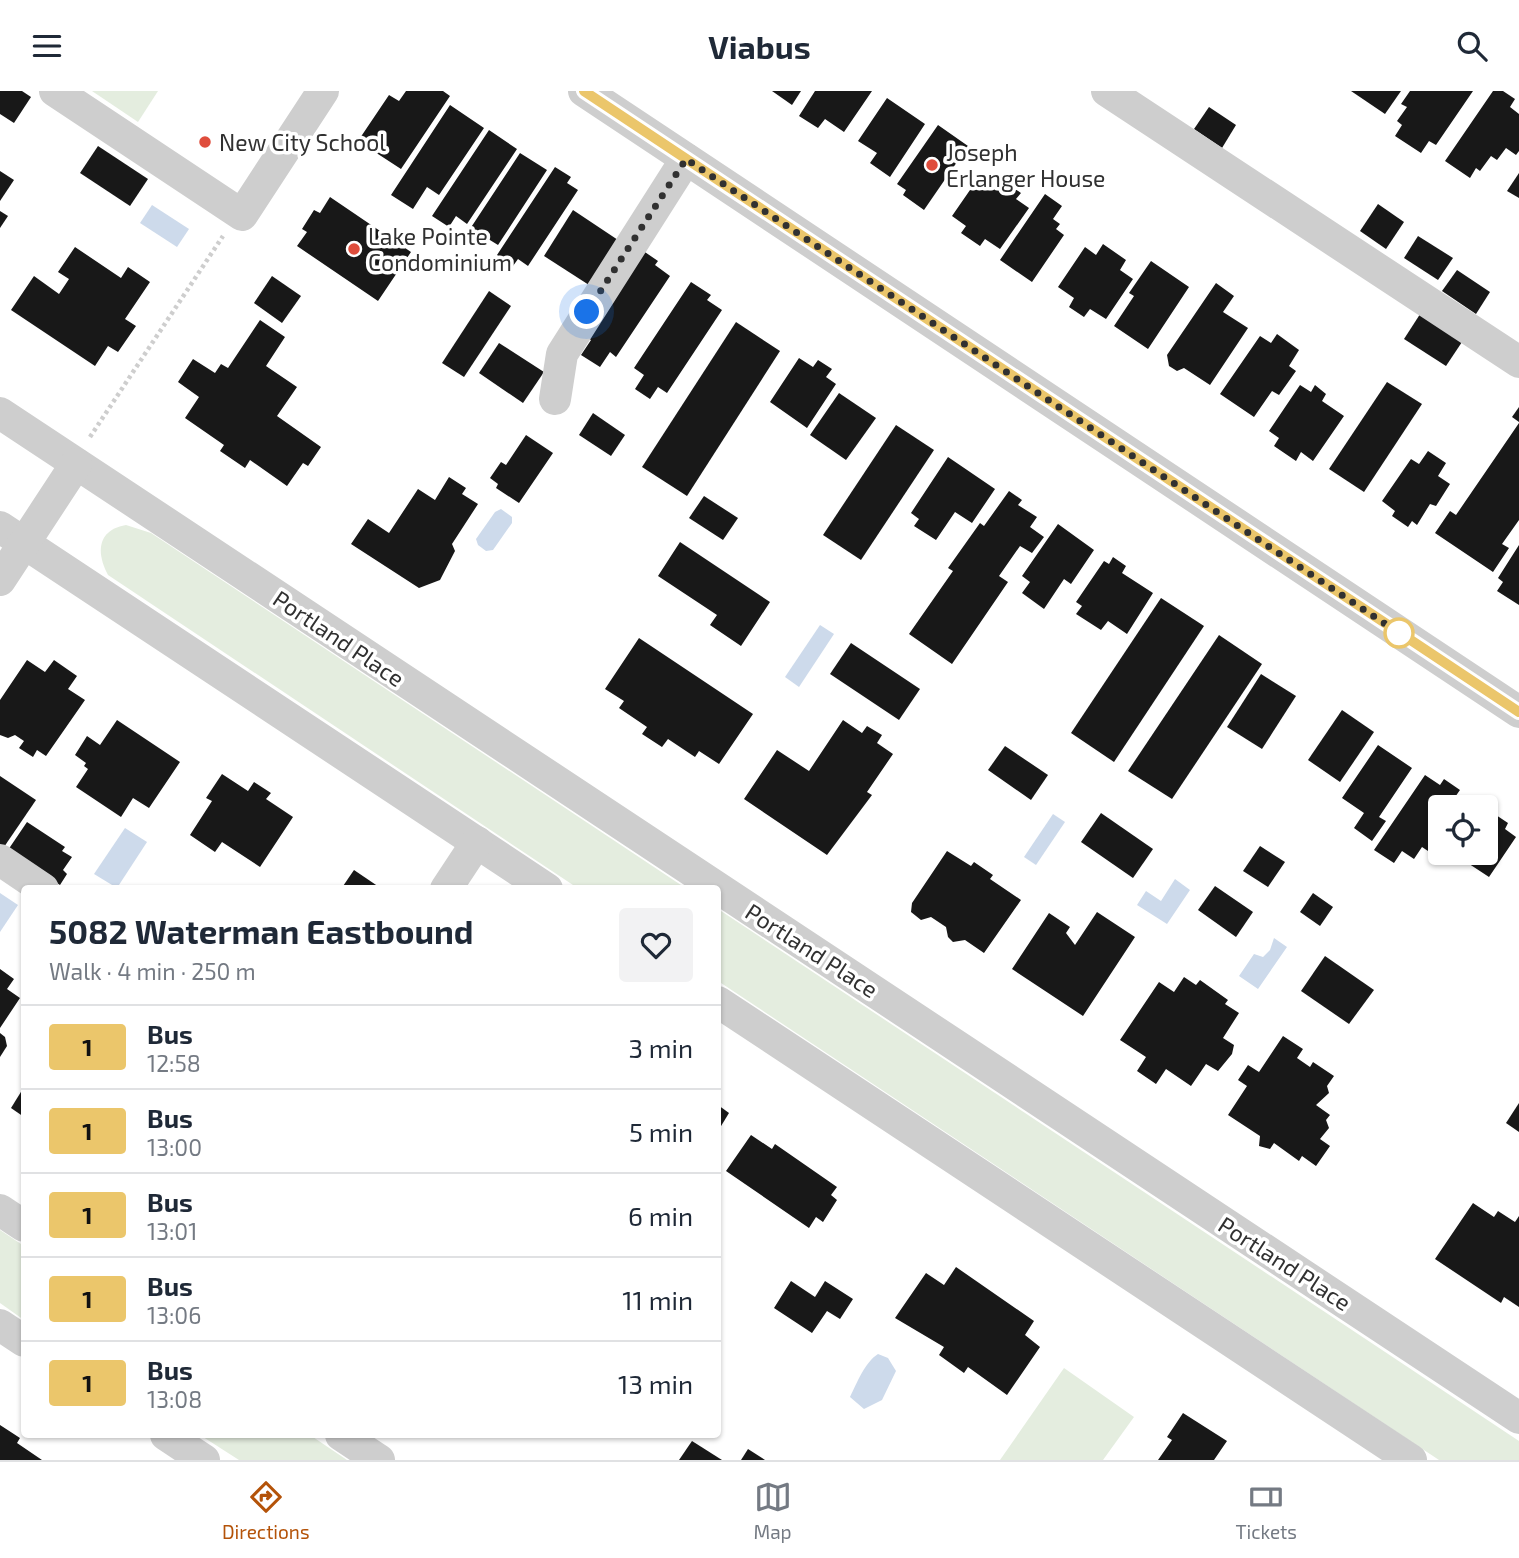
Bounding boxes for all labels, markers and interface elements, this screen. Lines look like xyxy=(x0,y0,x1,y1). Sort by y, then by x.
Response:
icon: menu xyxy=(28,27,66,65)
text: Viabus xyxy=(708,27,811,65)
icon: search xyxy=(1453,27,1491,65)
place label: New City School xyxy=(219,128,386,156)
marker: New City School xyxy=(197,134,213,150)
place label: Joseph Erlanger House xyxy=(946,138,1105,192)
marker: Joseph Erlanger House xyxy=(924,157,940,173)
place label: Lake Pointe Condominium xyxy=(368,222,512,276)
marker: Lake Pointe Condominium xyxy=(346,241,362,257)
your location xyxy=(569,294,604,329)
street label: Portland Place xyxy=(268,584,410,692)
unlabelled marker xyxy=(1384,618,1414,648)
map controls xyxy=(1428,795,1498,865)
button: locate xyxy=(1428,795,1498,865)
street label: Portland Place xyxy=(741,897,883,1003)
button: heart xyxy=(619,908,693,982)
text: 5082 Waterman Eastbound xyxy=(49,911,473,951)
text: Walk · 4 min · 250 m xyxy=(49,957,256,985)
text: Bus xyxy=(147,1018,193,1049)
text: 1 xyxy=(82,1032,93,1061)
text: 3 min xyxy=(628,1032,693,1063)
text: 12:58 xyxy=(147,1049,201,1077)
text: Bus xyxy=(147,1102,193,1133)
text: 1 xyxy=(82,1116,93,1145)
text: 5 min xyxy=(629,1116,693,1147)
text: 13:00 xyxy=(147,1133,202,1161)
text: Bus xyxy=(147,1186,193,1217)
text: 1 xyxy=(82,1200,93,1229)
text: 6 min xyxy=(628,1200,693,1231)
street label: Portland Place xyxy=(1214,1210,1356,1316)
text: 13:01 xyxy=(147,1217,197,1245)
text: Bus xyxy=(147,1270,193,1301)
text: 1 xyxy=(82,1284,93,1313)
text: 11 min xyxy=(622,1284,693,1315)
text: 13:06 xyxy=(147,1301,201,1329)
text: Bus xyxy=(147,1354,193,1385)
text: 1 xyxy=(82,1368,93,1397)
text: 13 min xyxy=(618,1368,693,1399)
text: 13:08 xyxy=(147,1385,202,1413)
tab: Directions xyxy=(222,1478,310,1543)
tab: Map xyxy=(753,1478,792,1543)
tab: Tickets xyxy=(1235,1478,1297,1543)

